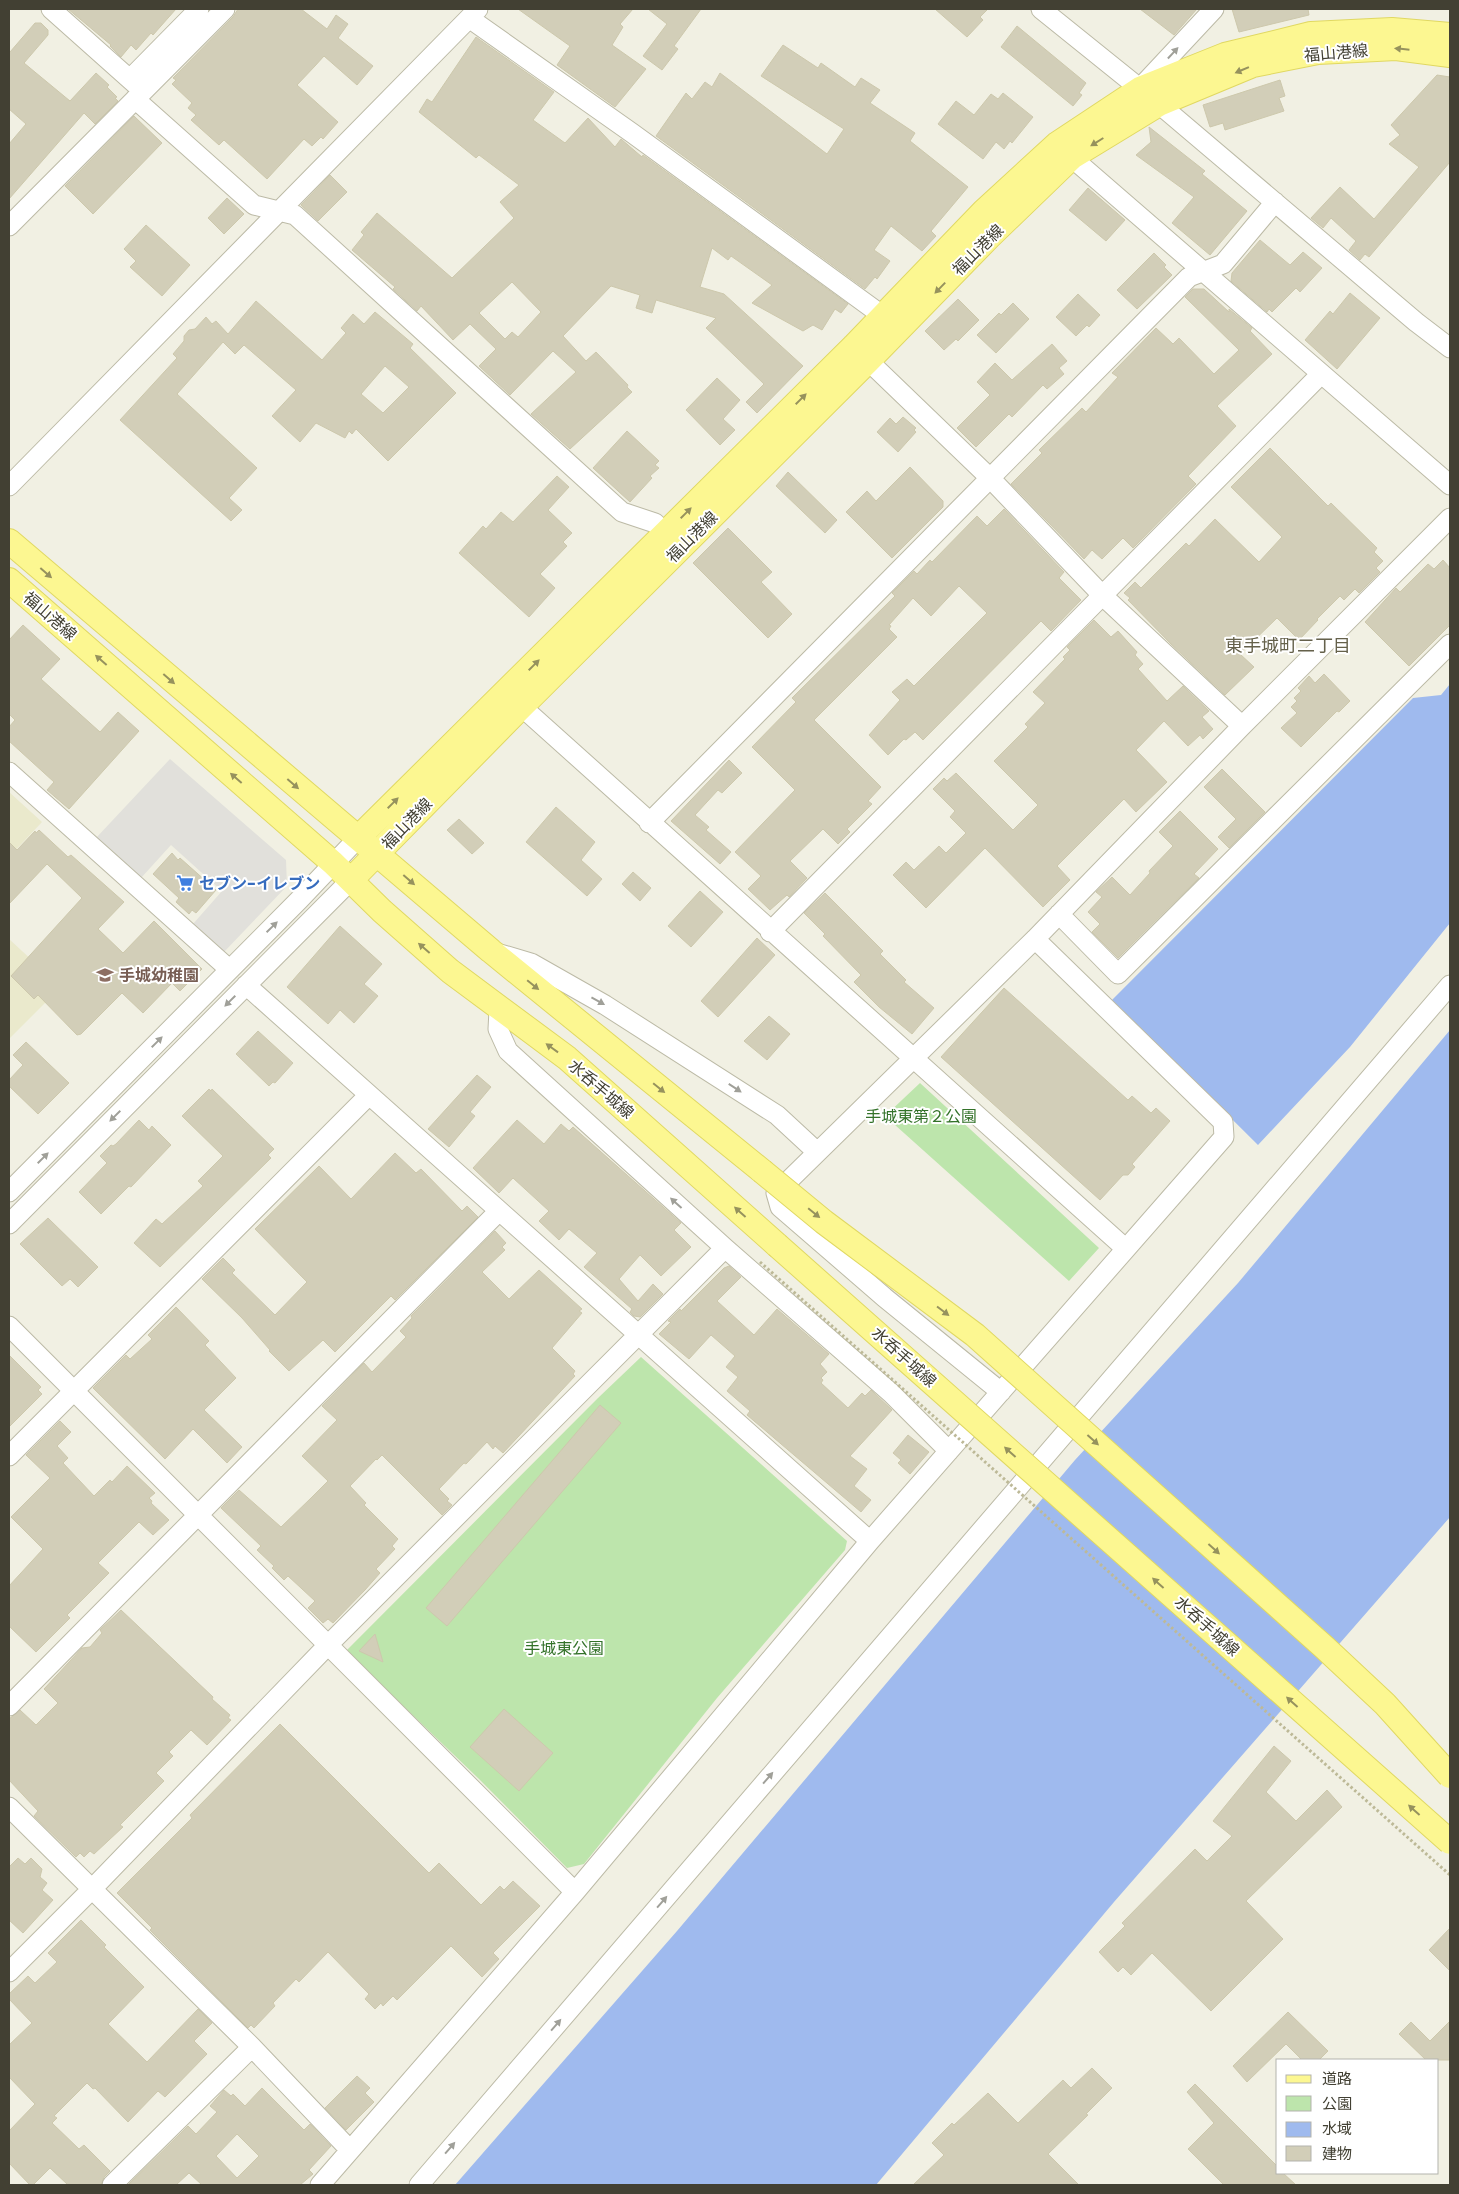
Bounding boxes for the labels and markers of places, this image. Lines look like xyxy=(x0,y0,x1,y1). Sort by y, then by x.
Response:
place label: セブン-イレブン xyxy=(199,872,320,895)
supermarket icon: セブン-イレブン xyxy=(175,873,195,893)
place label: 手城幼稚園 xyxy=(119,964,199,987)
school or university icon: 手城幼稚園 xyxy=(95,965,115,985)

